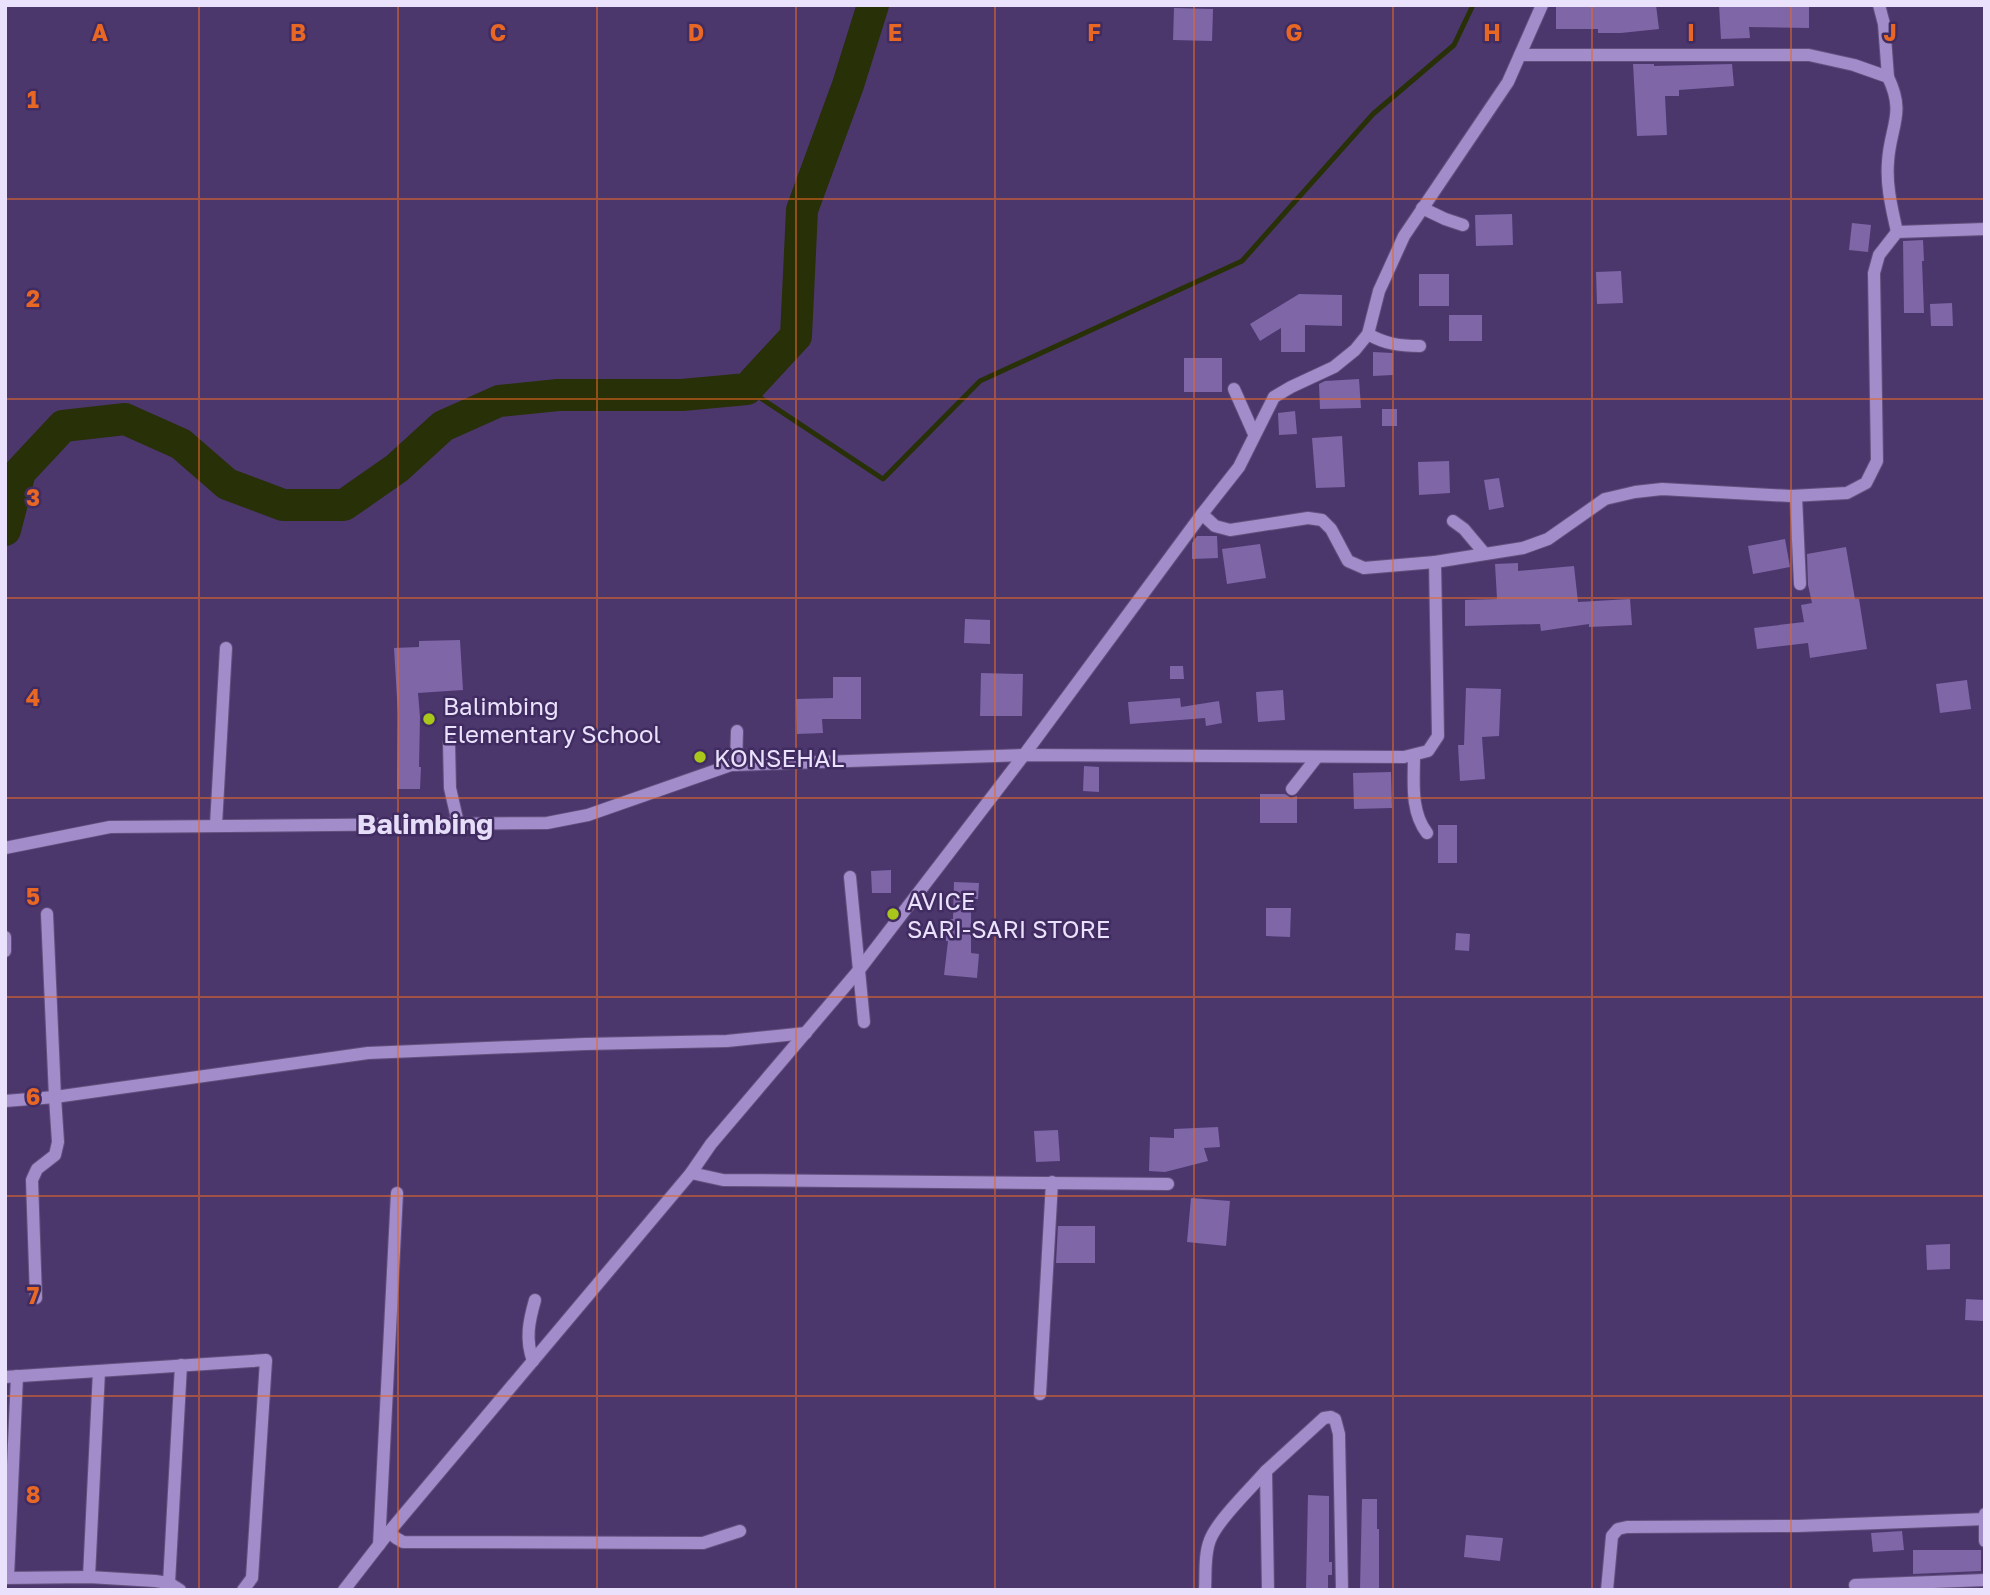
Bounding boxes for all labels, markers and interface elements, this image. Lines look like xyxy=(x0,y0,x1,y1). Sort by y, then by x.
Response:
text: A xyxy=(92,18,109,46)
text: B xyxy=(290,18,306,46)
text: C xyxy=(490,18,506,46)
text: D xyxy=(688,18,704,46)
text: E xyxy=(888,18,902,46)
text: F xyxy=(1087,18,1101,46)
text: G xyxy=(1286,18,1302,46)
text: H xyxy=(1483,18,1501,46)
text: I xyxy=(1687,18,1695,46)
text: J xyxy=(1883,18,1897,46)
text: 1 xyxy=(27,85,39,113)
text: 2 xyxy=(26,284,40,312)
text: 3 xyxy=(26,483,40,511)
text: 4 xyxy=(26,683,40,711)
place label: Balimbing Elementary School xyxy=(443,691,661,748)
marker: Balimbing Elementary School xyxy=(421,711,437,727)
place label: KONSEHAL xyxy=(714,743,844,772)
marker: KONSEHAL xyxy=(692,749,708,765)
district label: Balimbing xyxy=(357,807,493,840)
text: 5 xyxy=(26,882,40,910)
place label: AVICE SARI-SARI STORE xyxy=(907,886,1110,943)
marker: AVICE SARI-SARI STORE xyxy=(885,906,901,922)
text: 6 xyxy=(26,1082,40,1110)
text: 7 xyxy=(27,1281,39,1309)
text: 8 xyxy=(26,1480,40,1508)

